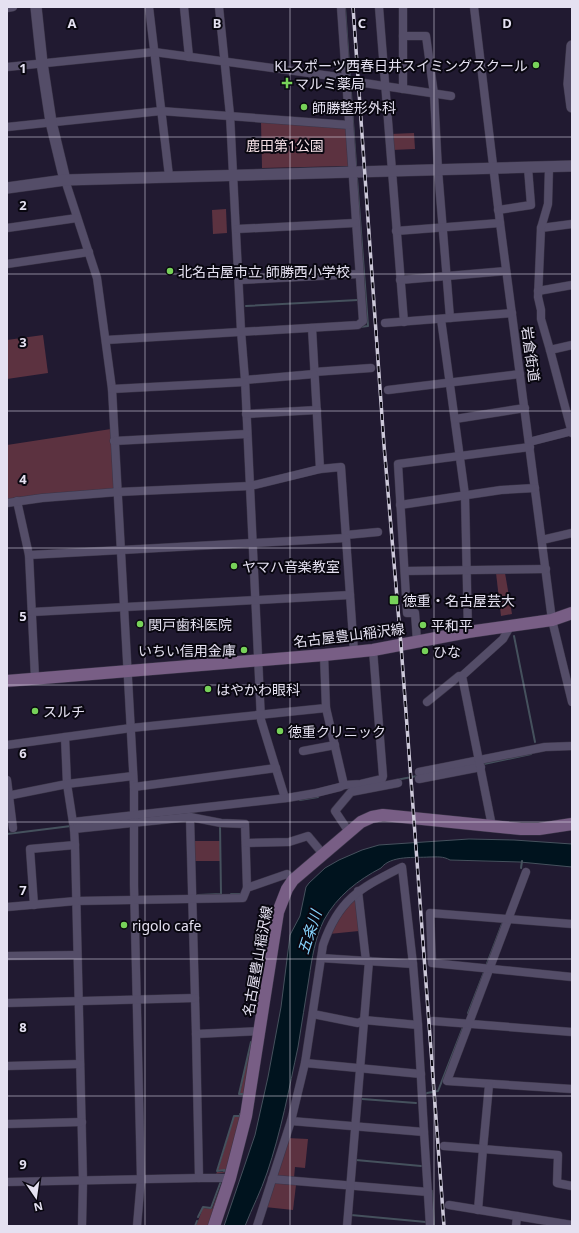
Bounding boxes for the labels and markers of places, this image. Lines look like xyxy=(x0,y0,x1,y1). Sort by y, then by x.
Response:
place label: KLスポーツ西春日井スイミングスクール xyxy=(274,56,528,75)
marker: KLスポーツ西春日井スイミングスクール xyxy=(531,60,541,70)
place label: マルミ薬局 xyxy=(295,74,365,93)
marker: マルミ薬局 xyxy=(282,78,292,88)
place label: 師勝整形外科 xyxy=(312,98,396,117)
marker: 師勝整形外科 xyxy=(299,102,309,112)
place label: 北名古屋市立 師勝西小学校 xyxy=(178,262,350,281)
marker: 北名古屋市立 師勝西小学校 xyxy=(165,266,175,276)
place label: ヤマハ音楽教室 xyxy=(242,557,340,576)
marker: ヤマハ音楽教室 xyxy=(229,561,239,571)
place label: 徳重・名古屋芸大 xyxy=(403,591,515,610)
marker: 徳重・名古屋芸大 xyxy=(388,594,400,606)
place label: 関戸歯科医院 xyxy=(148,615,232,634)
place label: 平和平 xyxy=(431,616,473,635)
marker: 関戸歯科医院 xyxy=(135,619,145,629)
marker: 平和平 xyxy=(418,620,428,630)
place label: いちい信用金庫 xyxy=(138,641,236,660)
place label: ひな xyxy=(433,642,461,661)
marker: いちい信用金庫 xyxy=(239,645,249,655)
marker: ひな xyxy=(420,646,430,656)
place label: はやかわ眼科 xyxy=(216,680,300,699)
marker: はやかわ眼科 xyxy=(203,684,213,694)
place label: スルチ xyxy=(43,702,85,721)
marker: スルチ xyxy=(30,706,40,716)
place label: 徳重クリニック xyxy=(288,722,386,741)
marker: 徳重クリニック xyxy=(275,726,285,736)
place label: rigolo cafe xyxy=(132,916,202,935)
marker: rigolo cafe xyxy=(119,920,129,930)

